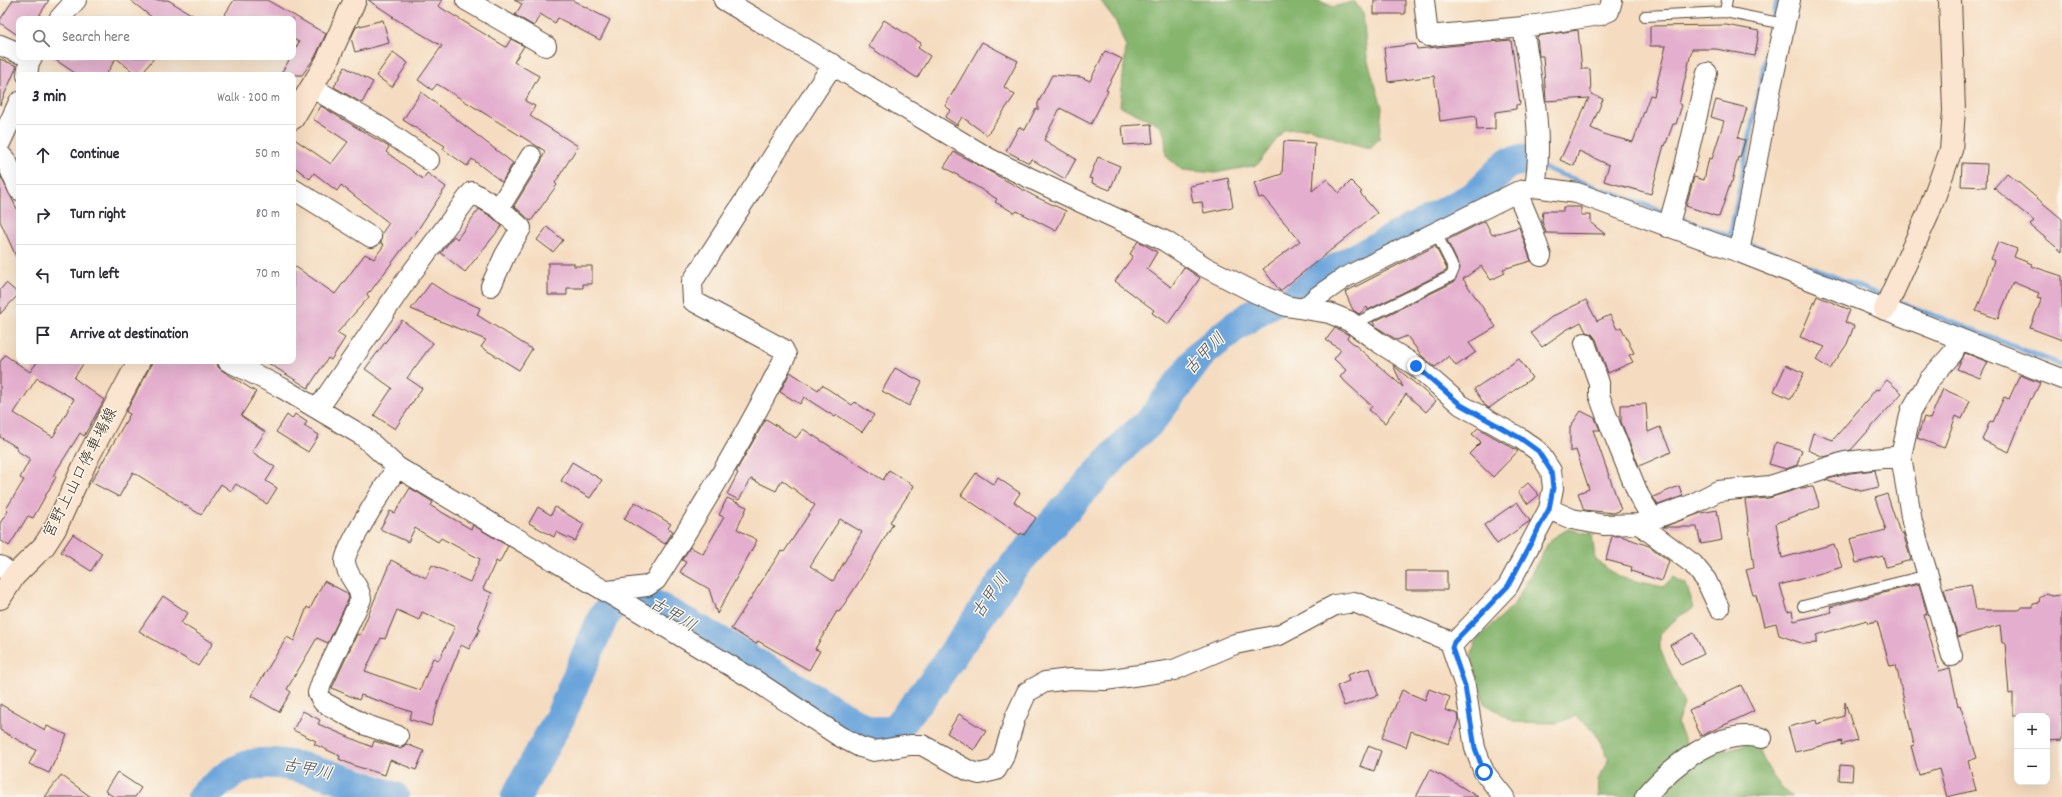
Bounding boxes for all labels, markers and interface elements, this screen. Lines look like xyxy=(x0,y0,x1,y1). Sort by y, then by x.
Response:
search box xyxy=(16,16,296,60)
icon: search xyxy=(30,27,52,49)
text: Search here xyxy=(62,27,130,49)
text: 3 min xyxy=(32,86,66,110)
text: Walk · 200 m xyxy=(217,89,280,108)
icon: ahead xyxy=(32,144,54,166)
text: Continue xyxy=(70,144,119,166)
text: 50 m xyxy=(255,145,280,164)
icon: right xyxy=(32,204,54,226)
text: Turn right xyxy=(70,204,126,226)
text: 80 m xyxy=(256,205,280,224)
icon: left xyxy=(32,264,54,286)
text: Turn left xyxy=(70,264,119,286)
text: 70 m xyxy=(256,265,280,284)
icon: arrive xyxy=(32,324,54,346)
text: Arrive at destination xyxy=(70,324,188,346)
water label: 古甲川 xyxy=(1180,328,1232,382)
route end xyxy=(1407,357,1425,375)
street label: 宮野上山口停車場線 xyxy=(38,404,124,542)
water label: 古甲川 xyxy=(968,569,1016,625)
water label: 古甲川 xyxy=(644,593,700,639)
map controls xyxy=(2014,713,2050,785)
button: + xyxy=(2014,713,2050,749)
button: − xyxy=(2014,749,2050,785)
water label: 古甲川 xyxy=(280,754,334,788)
route start xyxy=(1475,763,1493,781)

